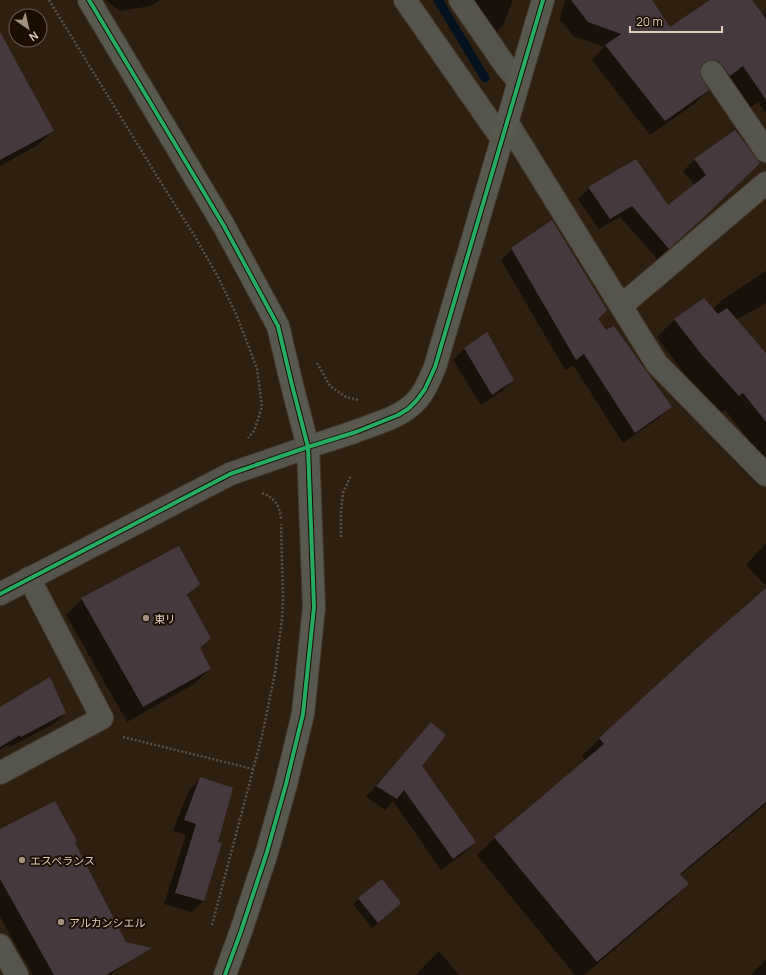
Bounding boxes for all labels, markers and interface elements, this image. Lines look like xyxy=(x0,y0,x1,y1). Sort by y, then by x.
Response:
north arrow xyxy=(8,8,48,48)
scale bar xyxy=(630,8,722,34)
text: 20 m xyxy=(636,13,663,30)
text: N xyxy=(26,28,41,45)
place label: 東リ xyxy=(154,611,176,626)
marker: 東リ xyxy=(141,613,151,623)
place label: エスペランス xyxy=(30,853,95,868)
marker: エスペランス xyxy=(17,855,27,865)
place label: アルカンシエル xyxy=(69,915,146,930)
marker: アルカンシエル xyxy=(56,917,66,927)

